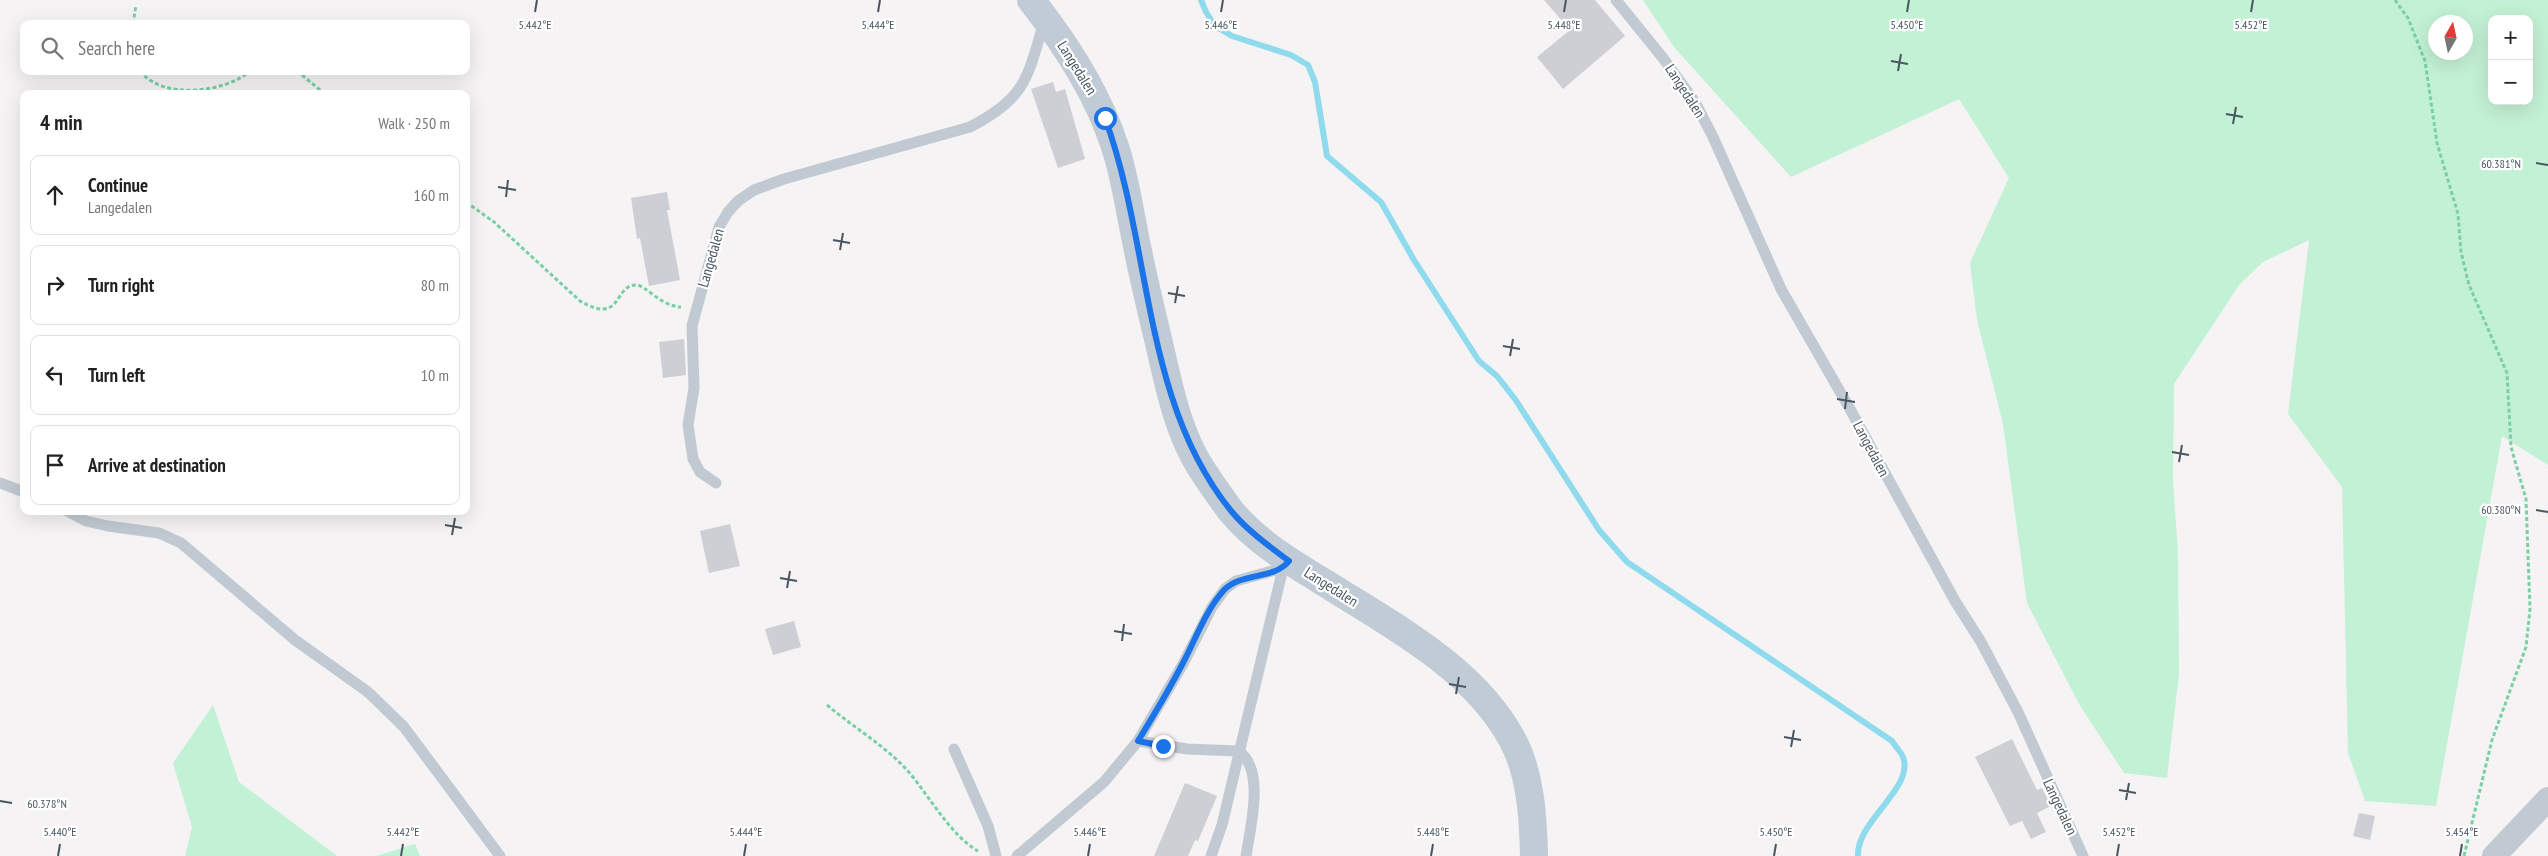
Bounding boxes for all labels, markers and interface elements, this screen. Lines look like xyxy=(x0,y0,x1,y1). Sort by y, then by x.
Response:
north arrow xyxy=(2428,15,2473,60)
map controls xyxy=(2488,15,2533,105)
button: + xyxy=(2488,15,2533,60)
text: 5.442°E xyxy=(519,17,552,32)
text: 5.444°E xyxy=(862,17,895,32)
text: 5.446°E xyxy=(1205,17,1238,32)
text: 5.448°E xyxy=(1548,17,1581,32)
text: 5.450°E xyxy=(1891,17,1924,32)
text: 5.452°E xyxy=(2235,17,2268,32)
search box xyxy=(20,20,470,75)
icon: search xyxy=(38,34,66,62)
text: Search here xyxy=(78,36,155,60)
street label: Langedalen xyxy=(1053,37,1101,98)
street label: Langedalen xyxy=(1661,60,1710,121)
button: − xyxy=(2488,60,2533,105)
route start xyxy=(1094,107,1117,130)
text: 4 min xyxy=(40,109,82,136)
text: Walk · 250 m xyxy=(378,113,450,133)
text: 60.381°N xyxy=(2481,156,2521,171)
text: Continue xyxy=(88,173,148,197)
icon: ahead xyxy=(41,181,69,209)
text: 160 m xyxy=(414,185,449,205)
text: Langedalen xyxy=(88,197,152,217)
street label: Langedalen xyxy=(693,226,728,289)
icon: right xyxy=(41,271,69,299)
text: Turn right xyxy=(88,273,154,297)
text: 80 m xyxy=(421,275,449,295)
icon: left xyxy=(41,361,69,389)
text: Turn left xyxy=(88,363,145,387)
text: 10 m xyxy=(421,365,449,385)
street label: Langedalen xyxy=(1849,418,1894,480)
icon: arrive xyxy=(41,451,69,479)
text: Arrive at destination xyxy=(88,453,226,477)
text: 60.380°N xyxy=(2481,502,2521,517)
street label: Langedalen xyxy=(1301,563,1362,611)
route end xyxy=(1152,735,1175,758)
street label: Langedalen xyxy=(2039,776,2082,838)
text: 60.378°N xyxy=(27,796,67,811)
text: 5.440°E xyxy=(44,824,77,839)
text: 5.442°E xyxy=(387,824,420,839)
text: 5.444°E xyxy=(730,824,763,839)
text: 5.446°E xyxy=(1074,824,1107,839)
text: 5.448°E xyxy=(1417,824,1450,839)
text: 5.450°E xyxy=(1760,824,1793,839)
text: 5.452°E xyxy=(2103,824,2136,839)
text: 5.454°E xyxy=(2446,824,2479,839)

